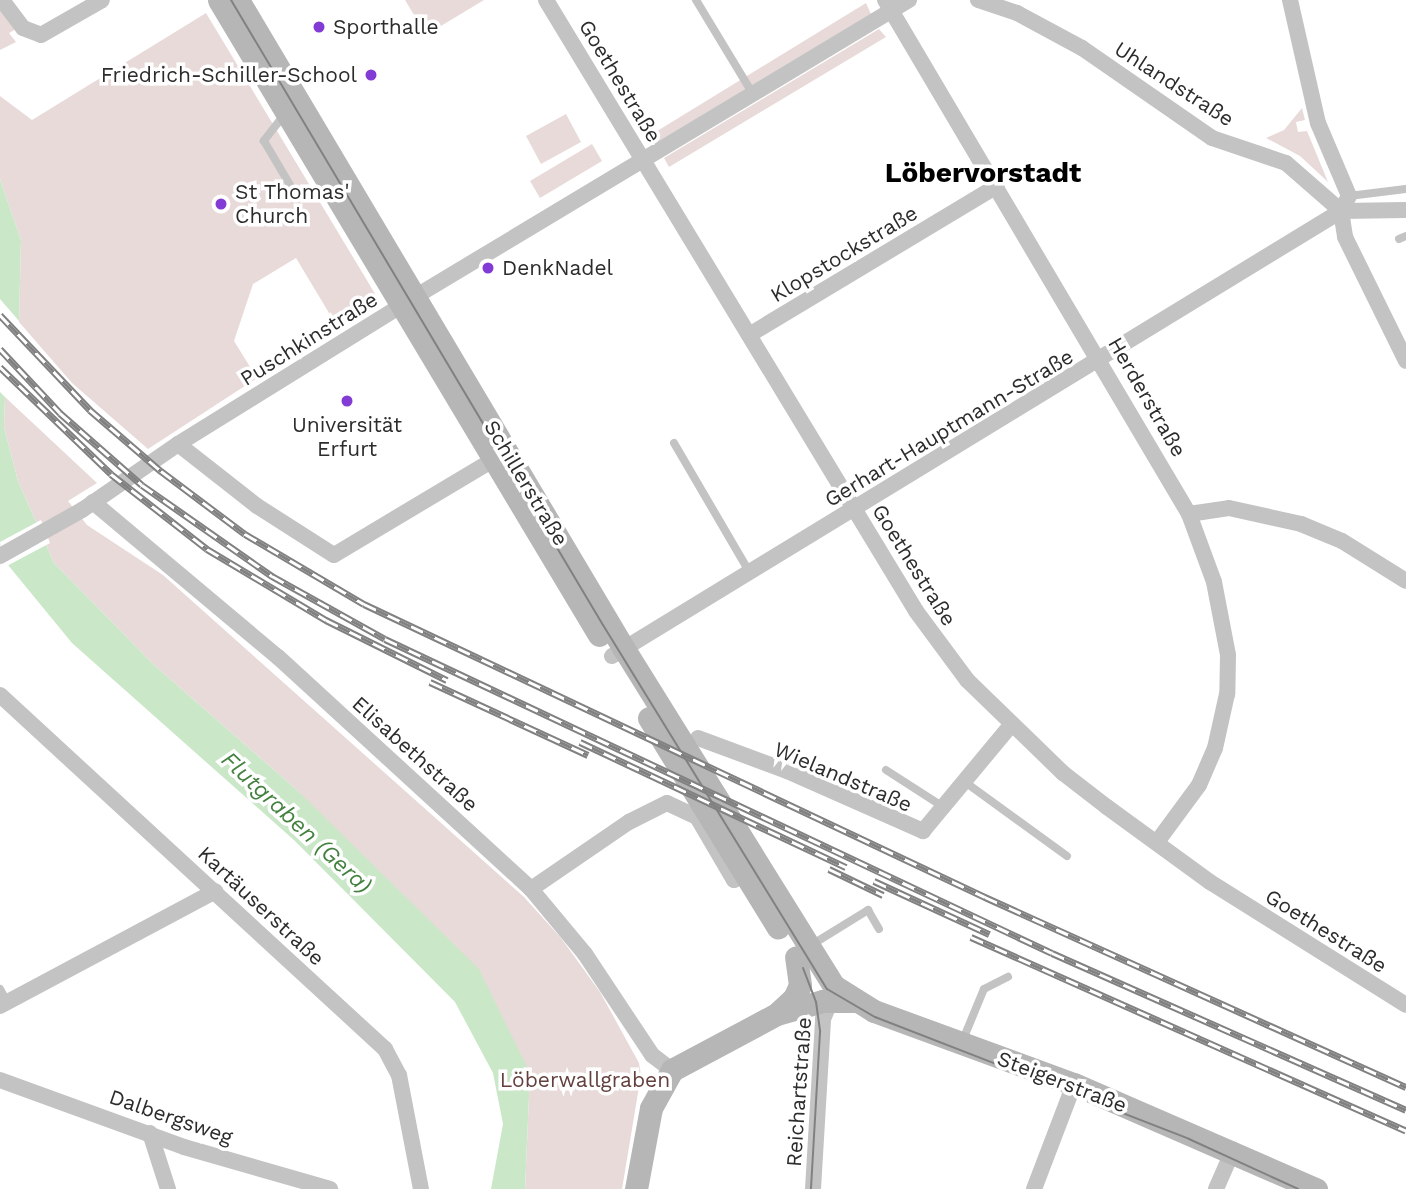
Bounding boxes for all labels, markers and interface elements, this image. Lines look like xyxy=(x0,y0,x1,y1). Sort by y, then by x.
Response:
place label: Sporthalle xyxy=(333,14,439,40)
street label: Goethestraße xyxy=(574,15,666,147)
marker: Sporthalle xyxy=(311,19,327,35)
street label: Uhlandstraße xyxy=(1110,36,1238,132)
place label: Friedrich-Schiller-School xyxy=(101,62,357,88)
marker: Friedrich-Schiller-School xyxy=(363,67,379,83)
district label: Löbervorstadt xyxy=(885,156,1081,190)
place label: St Thomas' Church xyxy=(235,179,350,229)
marker: St Thomas' Church xyxy=(213,196,229,212)
street label: Klopstockstraße xyxy=(766,200,922,308)
place label: DenkNadel xyxy=(502,255,613,281)
marker: DenkNadel xyxy=(480,260,496,276)
street label: Puschkinstraße xyxy=(236,287,382,391)
street label: Herderstraße xyxy=(1103,333,1191,461)
street label: Gerhart-Hauptmann-Straße xyxy=(820,344,1078,512)
marker: Universität Erfurt xyxy=(339,393,355,409)
place label: Universität Erfurt xyxy=(292,412,402,462)
street label: Schillerstraße xyxy=(479,416,573,550)
street label: Goethestraße xyxy=(867,500,961,630)
street label: Elisabethstraße xyxy=(347,691,483,817)
street label: Wielandstraße xyxy=(770,737,916,817)
water label: Flutgraben (Gera) xyxy=(215,746,377,900)
street label: Kartäuserstraße xyxy=(193,841,329,971)
street label: Goethestraße xyxy=(1261,884,1391,978)
street label: Reichartstraße xyxy=(781,1016,817,1168)
street label: Steigerstraße xyxy=(994,1046,1130,1118)
park label: Löberwallgraben xyxy=(500,1067,670,1093)
street label: Dalbergsweg xyxy=(106,1084,236,1150)

